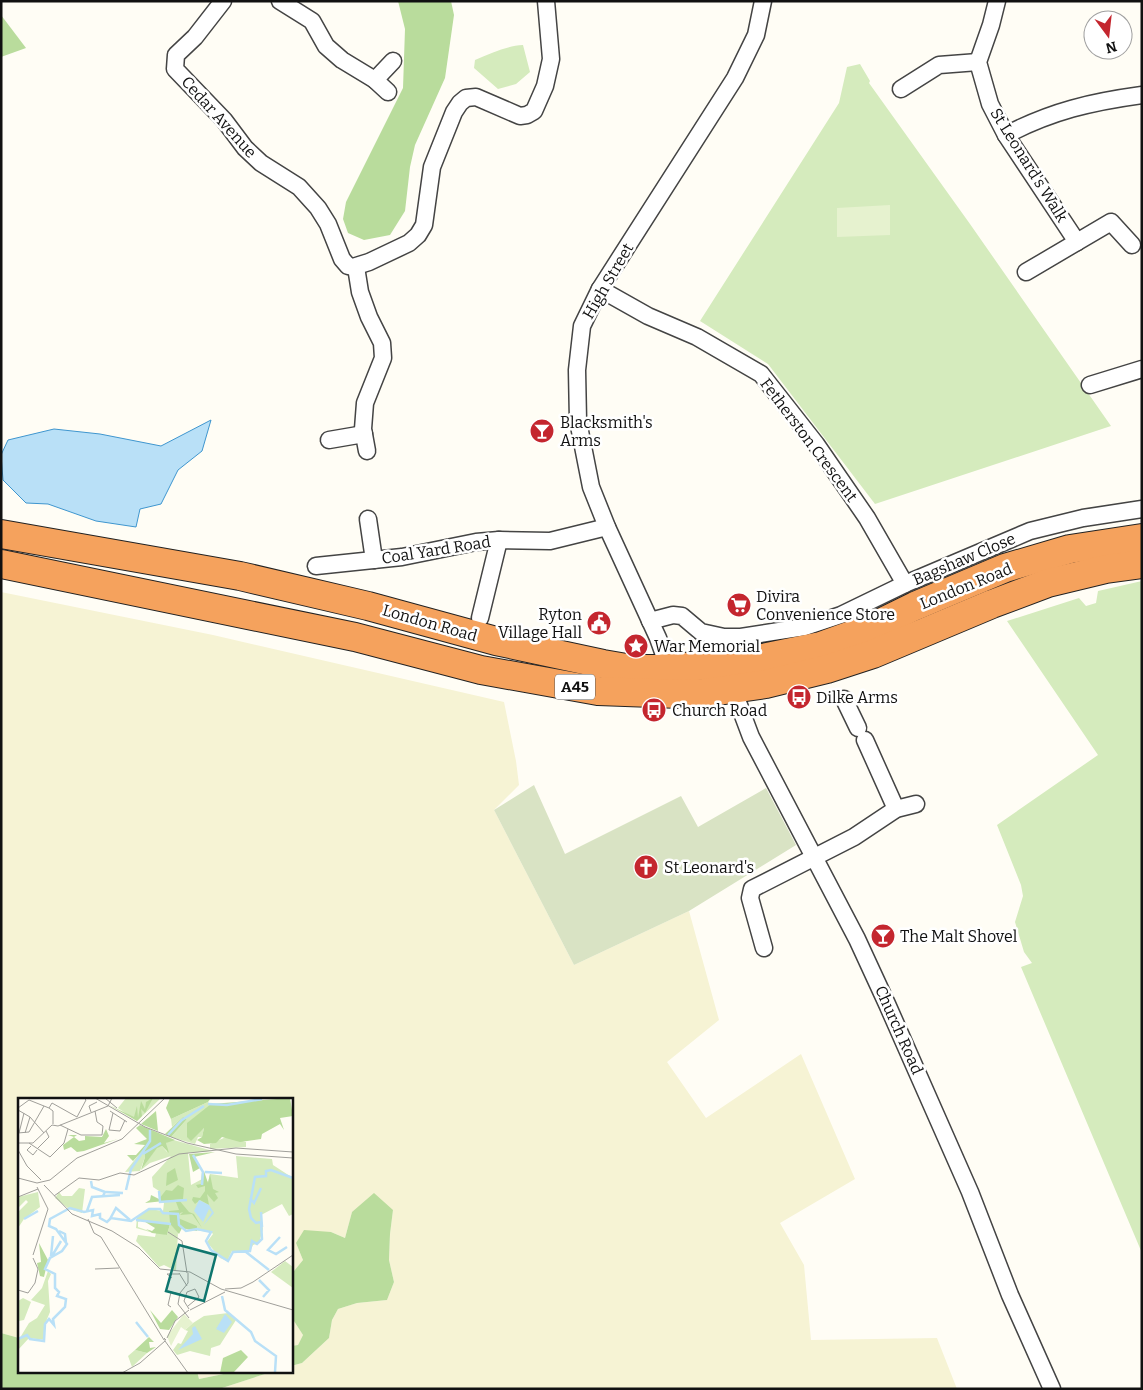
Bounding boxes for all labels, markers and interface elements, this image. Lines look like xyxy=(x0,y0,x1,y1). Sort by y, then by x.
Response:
north arrow xyxy=(1083,10,1133,60)
text: N xyxy=(1104,37,1119,57)
street label: Cedar Avenue xyxy=(177,72,261,162)
street label: St Leonard's Walk xyxy=(986,104,1072,226)
street label: High Street xyxy=(579,239,637,322)
street label: Fetherston Crescent xyxy=(756,375,862,506)
place label: Blacksmith's Arms xyxy=(560,413,653,450)
bar icon: Blacksmith's Arms xyxy=(529,418,555,444)
street label: Bagshaw Close xyxy=(910,529,1018,589)
street label: Coal Yard Road xyxy=(380,532,492,568)
street label: London Road xyxy=(917,559,1015,613)
place label: Divira Convenience Store xyxy=(756,587,895,624)
supermarket icon: Divira Convenience Store xyxy=(726,592,752,618)
street label: London Road xyxy=(380,600,480,646)
place label: Ryton Village Hall xyxy=(498,605,582,642)
public building icon: Ryton Village Hall xyxy=(586,610,612,636)
place icon: War Memorial xyxy=(623,633,649,659)
place label: War Memorial xyxy=(654,637,760,656)
road number: A45 xyxy=(555,674,595,700)
bus stop icon: Dilke Arms xyxy=(786,684,812,710)
place label: Dilke Arms xyxy=(816,688,898,707)
bus stop icon: Church Road xyxy=(641,697,667,723)
place label: Church Road xyxy=(672,701,768,720)
church icon: St Leonard's xyxy=(633,854,659,880)
place label: St Leonard's xyxy=(664,858,754,877)
bar icon: The Malt Shovel xyxy=(870,923,896,949)
place label: The Malt Shovel xyxy=(900,927,1018,946)
street label: Church Road xyxy=(871,983,927,1078)
inset map xyxy=(18,1098,292,1372)

